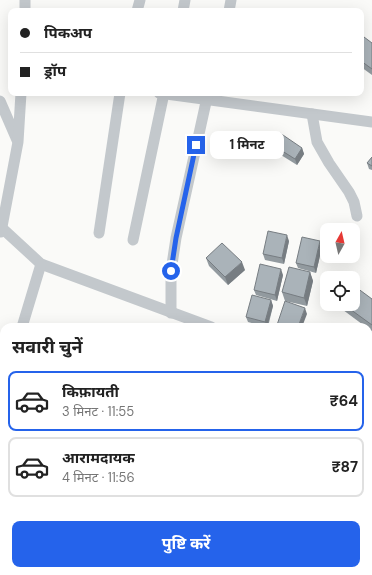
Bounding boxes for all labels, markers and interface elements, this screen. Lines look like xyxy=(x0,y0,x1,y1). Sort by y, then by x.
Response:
text: पिकअप xyxy=(44,23,92,43)
text: ड्रॉप xyxy=(44,61,66,81)
callout: 1 मिनट xyxy=(210,131,284,159)
route end xyxy=(187,136,205,154)
text: 1 मिनट xyxy=(229,136,265,153)
north arrow xyxy=(320,223,360,263)
map controls xyxy=(320,223,360,311)
route start xyxy=(162,262,180,280)
button: locate xyxy=(320,271,360,311)
text: सवारी चुनें xyxy=(12,335,82,359)
text: किफ़ायती xyxy=(62,382,119,402)
icon: car xyxy=(14,383,50,419)
text: ₹64 xyxy=(330,391,358,411)
text: 3 मिनट · 11:55 xyxy=(62,403,134,420)
text: आरामदायक xyxy=(62,448,135,468)
icon: car xyxy=(14,449,50,485)
text: ₹87 xyxy=(331,457,358,477)
text: 4 मिनट · 11:56 xyxy=(62,469,135,486)
button: पुष्टि करें xyxy=(12,521,360,567)

